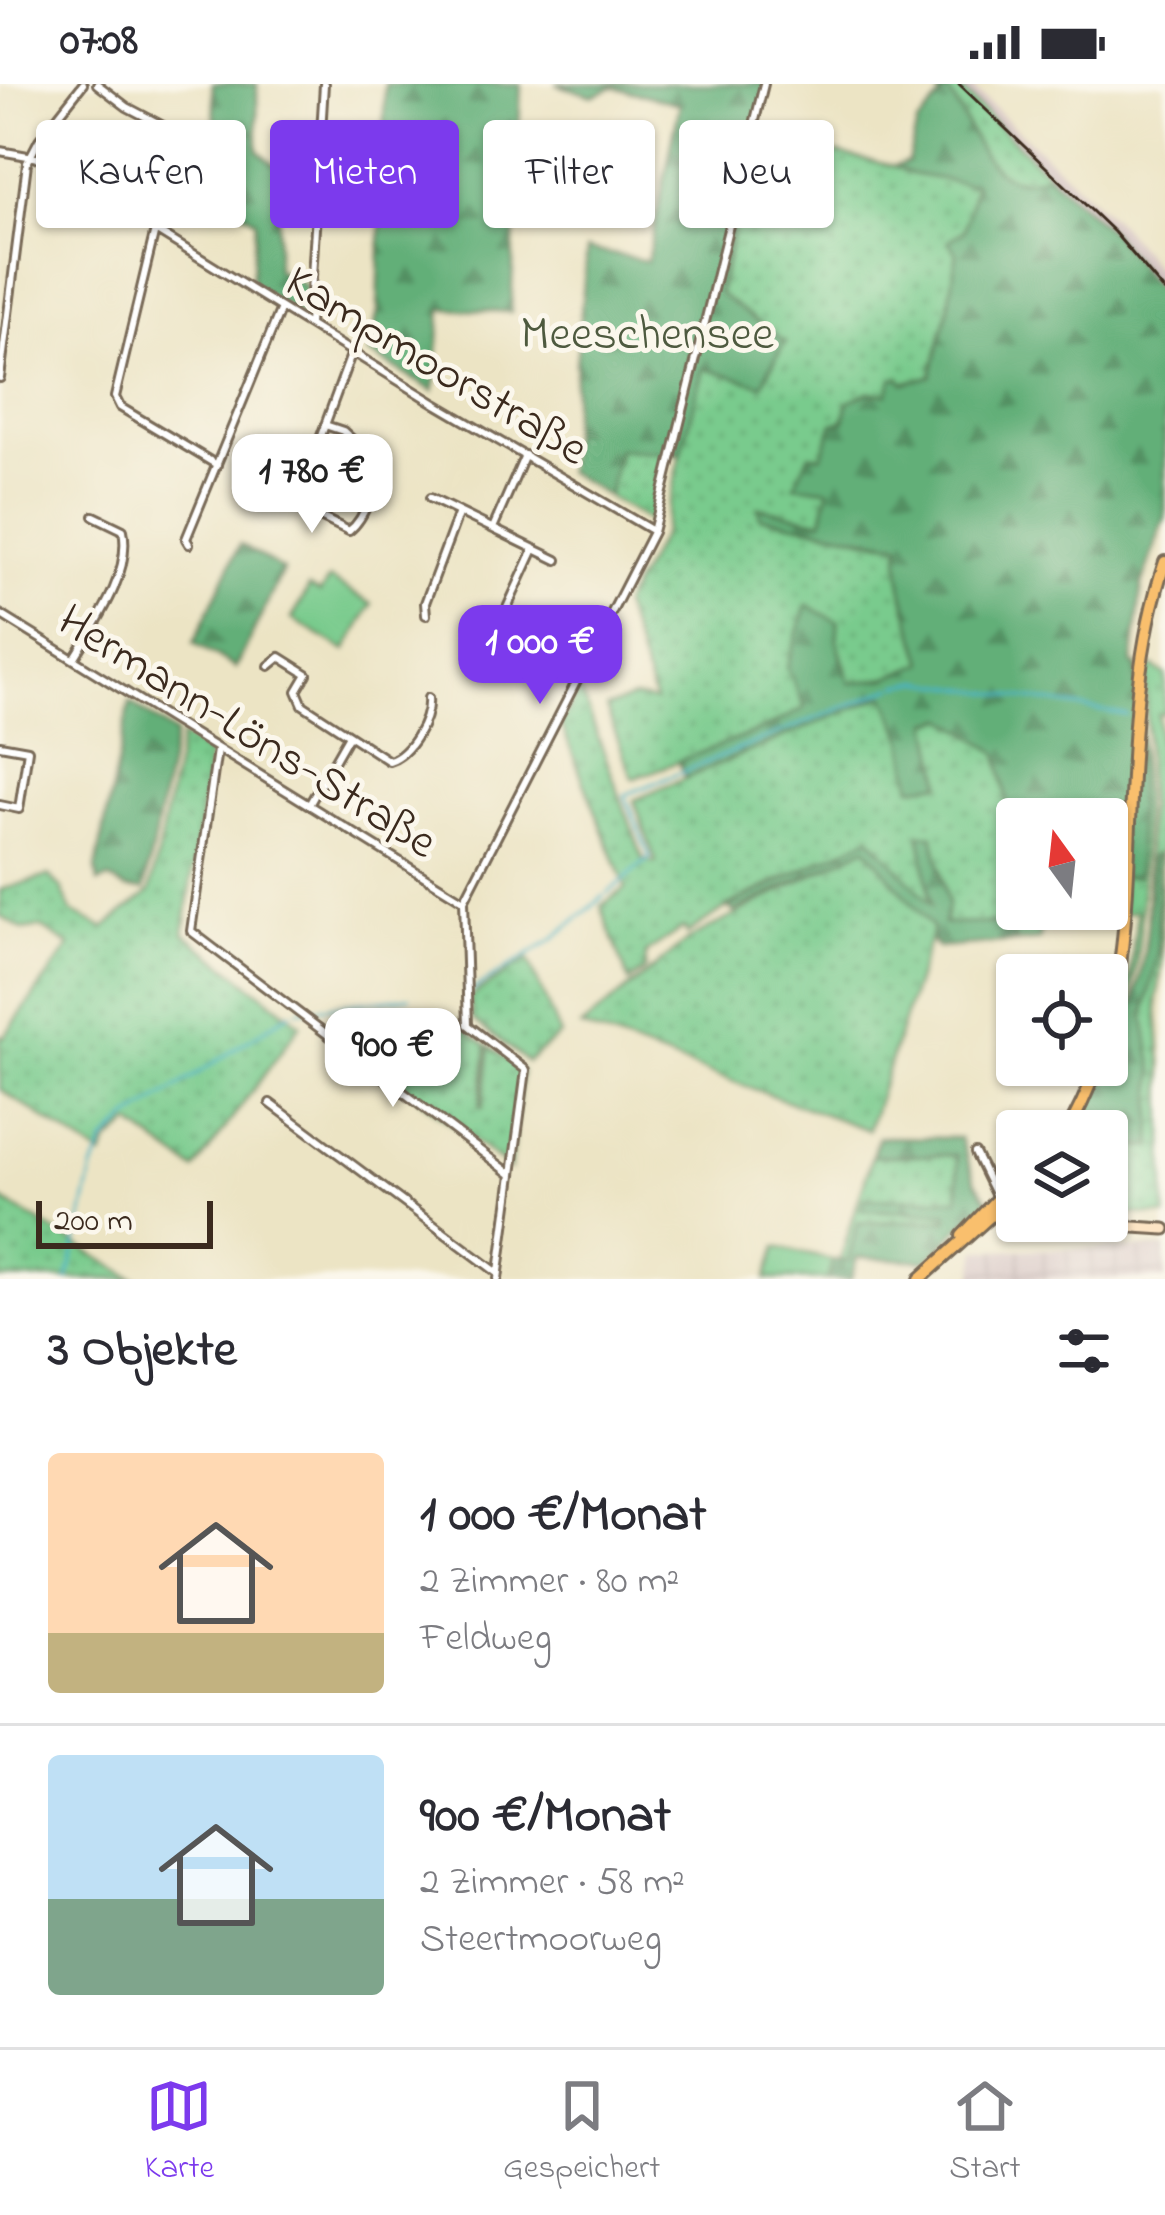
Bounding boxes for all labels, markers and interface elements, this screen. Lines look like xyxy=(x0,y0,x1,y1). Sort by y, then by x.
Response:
text: 07:08 xyxy=(60,9,138,75)
chip: Kaufen xyxy=(36,120,246,228)
chip: Mieten xyxy=(270,120,459,228)
chip: Filter xyxy=(483,120,655,228)
chip: Neu xyxy=(679,120,834,228)
street label: Kampmoorstraße xyxy=(271,249,601,486)
park label: Meeschensee xyxy=(520,301,774,371)
pin: 1 780 € xyxy=(201,434,423,536)
text: 1 780 € xyxy=(259,444,365,501)
street label: Hermann-Löns-Straße xyxy=(43,588,450,879)
pin: 1 000 € xyxy=(429,605,651,707)
text: 1 000 € xyxy=(485,615,595,672)
north arrow xyxy=(996,798,1128,930)
map controls xyxy=(996,798,1128,1242)
button: locate xyxy=(996,954,1128,1086)
pin: 900 € xyxy=(309,1008,477,1110)
text: 900 € xyxy=(352,1018,434,1075)
button: layers xyxy=(996,1110,1128,1242)
scale bar xyxy=(36,1195,213,1248)
text: 200 m xyxy=(54,1198,133,1246)
text: 3 Objekte xyxy=(48,1314,237,1389)
icon: filters xyxy=(1051,1318,1117,1384)
text: 1 000 €/Monat xyxy=(420,1479,706,1554)
icon: home xyxy=(144,1501,288,1645)
text: 2 Zimmer · 80 m² xyxy=(420,1554,679,1611)
text: Feldweg xyxy=(420,1611,552,1668)
text: 900 €/Monat xyxy=(420,1780,671,1855)
icon: home xyxy=(144,1803,288,1947)
text: 2 Zimmer · 58 m² xyxy=(420,1855,685,1912)
text: Steertmoorweg xyxy=(420,1912,662,1969)
tab: Karte xyxy=(144,2073,214,2193)
tab: Gespeichert xyxy=(503,2073,660,2193)
tab: Start xyxy=(949,2073,1021,2193)

